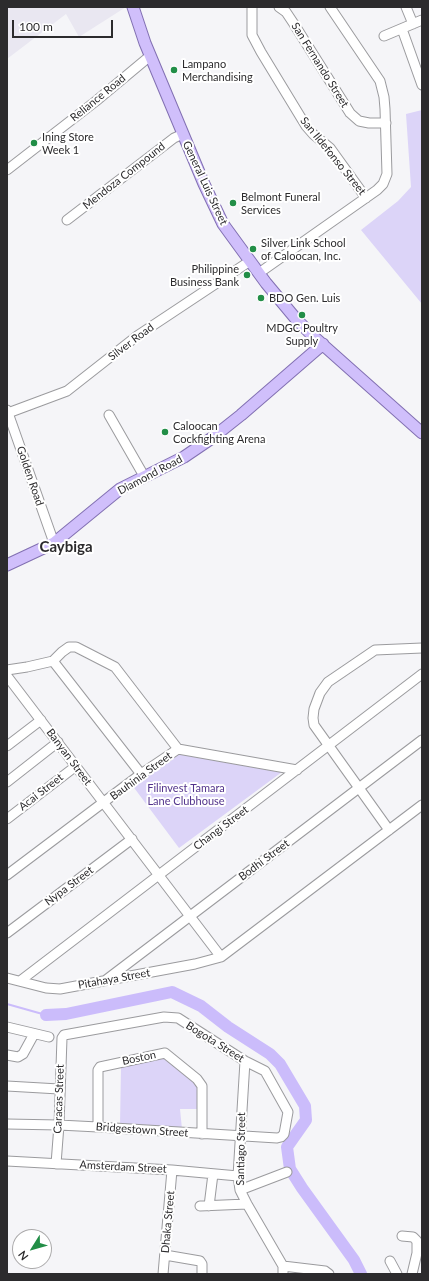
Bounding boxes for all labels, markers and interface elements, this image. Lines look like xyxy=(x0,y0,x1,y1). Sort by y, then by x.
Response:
scale bar xyxy=(14,12,115,38)
text: 100 m xyxy=(19,19,53,34)
street label: San Fernando Street xyxy=(288,20,352,110)
place label: Lampano Merchandising xyxy=(182,57,253,83)
marker: Lampano Merchandising xyxy=(169,65,179,75)
street label: Reliance Road xyxy=(68,72,128,124)
street label: San Ildefonso Street xyxy=(297,114,369,198)
place label: Ining Store Week 1 xyxy=(42,130,94,156)
marker: Ining Store Week 1 xyxy=(29,138,39,148)
street label: General Luis Street xyxy=(180,139,230,227)
street label: Mendoza Compound xyxy=(80,140,168,212)
place label: Belmont Funeral Services xyxy=(241,190,320,216)
marker: Belmont Funeral Services xyxy=(228,198,238,208)
place label: Silver Link School of Caloocan, Inc. xyxy=(261,236,346,262)
marker: Silver Link School of Caloocan, Inc. xyxy=(248,244,258,254)
place label: Philippine Business Bank xyxy=(170,262,239,288)
marker: Philippine Business Bank xyxy=(242,270,252,280)
place label: BDO Gen. Luis xyxy=(269,291,340,305)
marker: BDO Gen. Luis xyxy=(256,293,266,303)
marker: MDGC Poultry Supply xyxy=(297,310,307,320)
street label: Silver Road xyxy=(106,321,156,363)
place label: MDGC Poultry Supply xyxy=(266,321,338,347)
place label: Caloocan Cockfighting Arena xyxy=(173,419,265,445)
marker: Caloocan Cockfighting Arena xyxy=(160,427,170,437)
street label: Golden Road xyxy=(14,444,46,508)
street label: Diamond Road xyxy=(115,452,185,498)
district label: Caybiga xyxy=(39,538,93,556)
street label: Banyan Street xyxy=(43,726,95,788)
street label: Bauhinia Street xyxy=(107,749,175,803)
street label: Acai Street xyxy=(16,771,66,813)
park label: Filinvest Tamara Lane Clubhouse xyxy=(147,781,225,807)
street label: Changi Street xyxy=(191,803,251,853)
street label: Bodhi Street xyxy=(236,837,292,883)
street label: Nypa Street xyxy=(42,863,96,909)
street label: Pitahaya Street xyxy=(77,966,151,992)
street label: Bogota Street xyxy=(183,1019,247,1065)
street label: Boston xyxy=(121,1048,157,1068)
street label: Caracas Street xyxy=(51,1064,67,1134)
street label: Santiago Street xyxy=(234,1112,248,1186)
street label: Bridgestown Street xyxy=(95,1120,189,1140)
street label: Amsterdam Street xyxy=(79,1158,167,1176)
street label: Dhaka Street xyxy=(159,1190,177,1254)
north arrow xyxy=(12,1229,52,1269)
text: N xyxy=(15,1249,31,1263)

